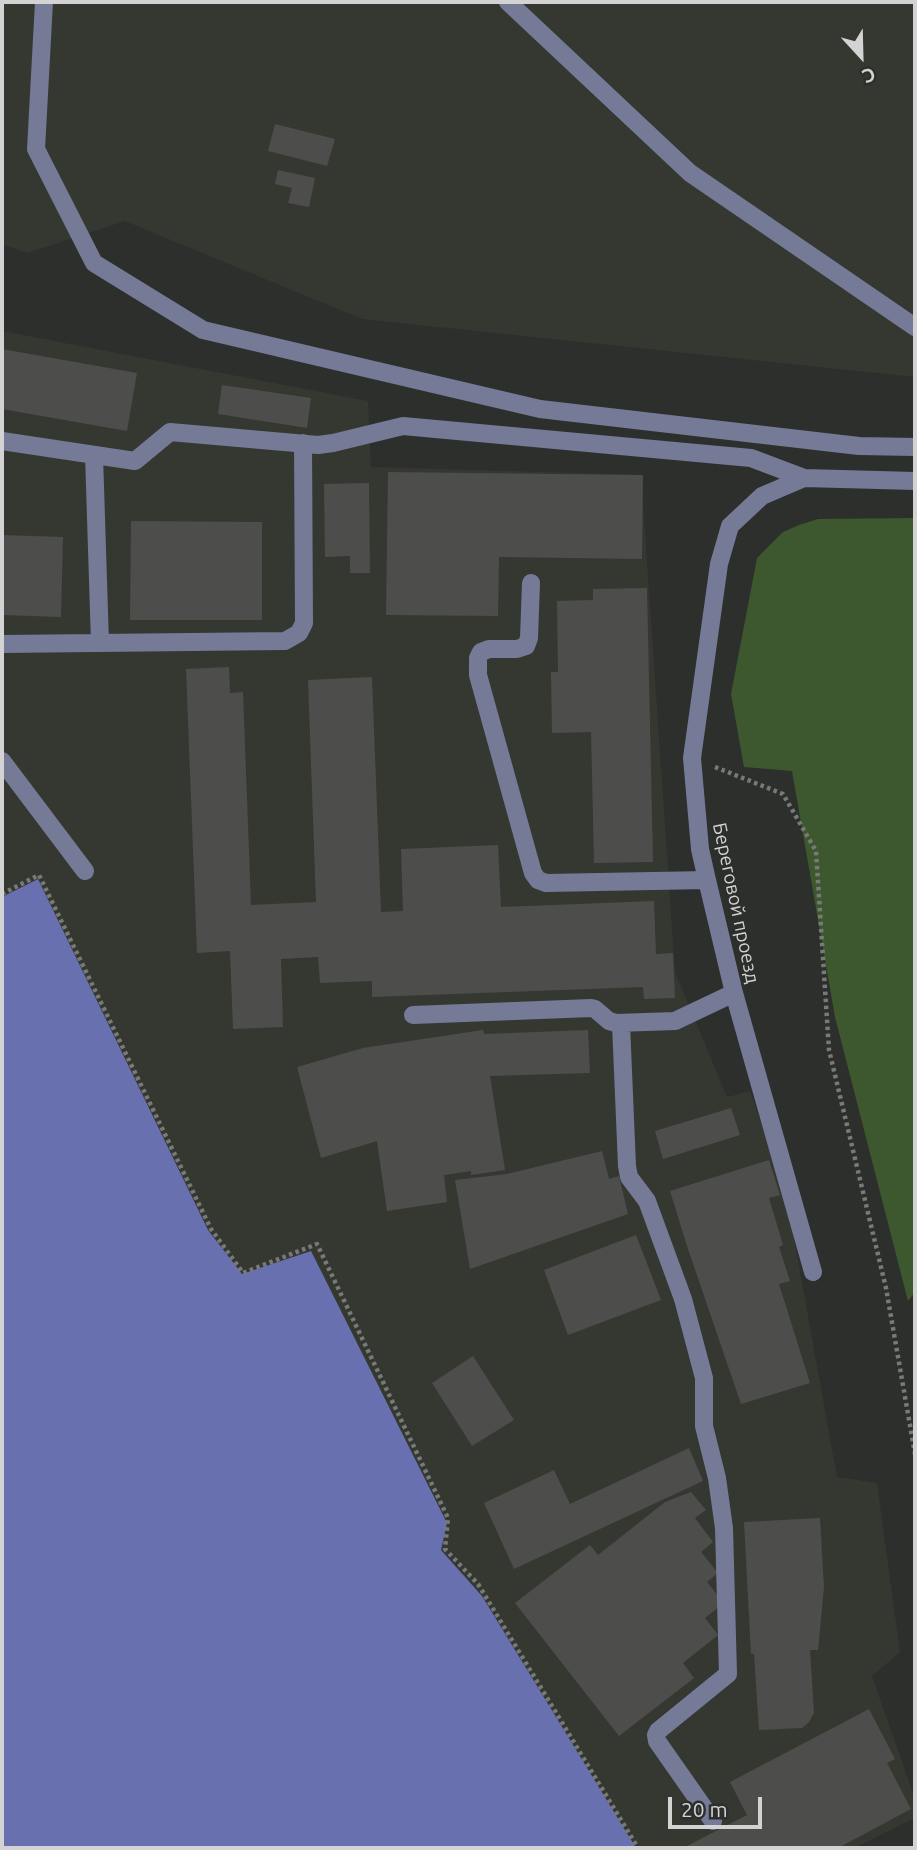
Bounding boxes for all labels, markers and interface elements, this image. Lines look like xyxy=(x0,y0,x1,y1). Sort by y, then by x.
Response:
north arrow xyxy=(826,21,896,91)
text: С xyxy=(859,63,879,88)
street label: Береговой проезд xyxy=(708,821,764,985)
scale bar xyxy=(672,1784,766,1828)
text: 20 m xyxy=(681,1797,728,1821)

